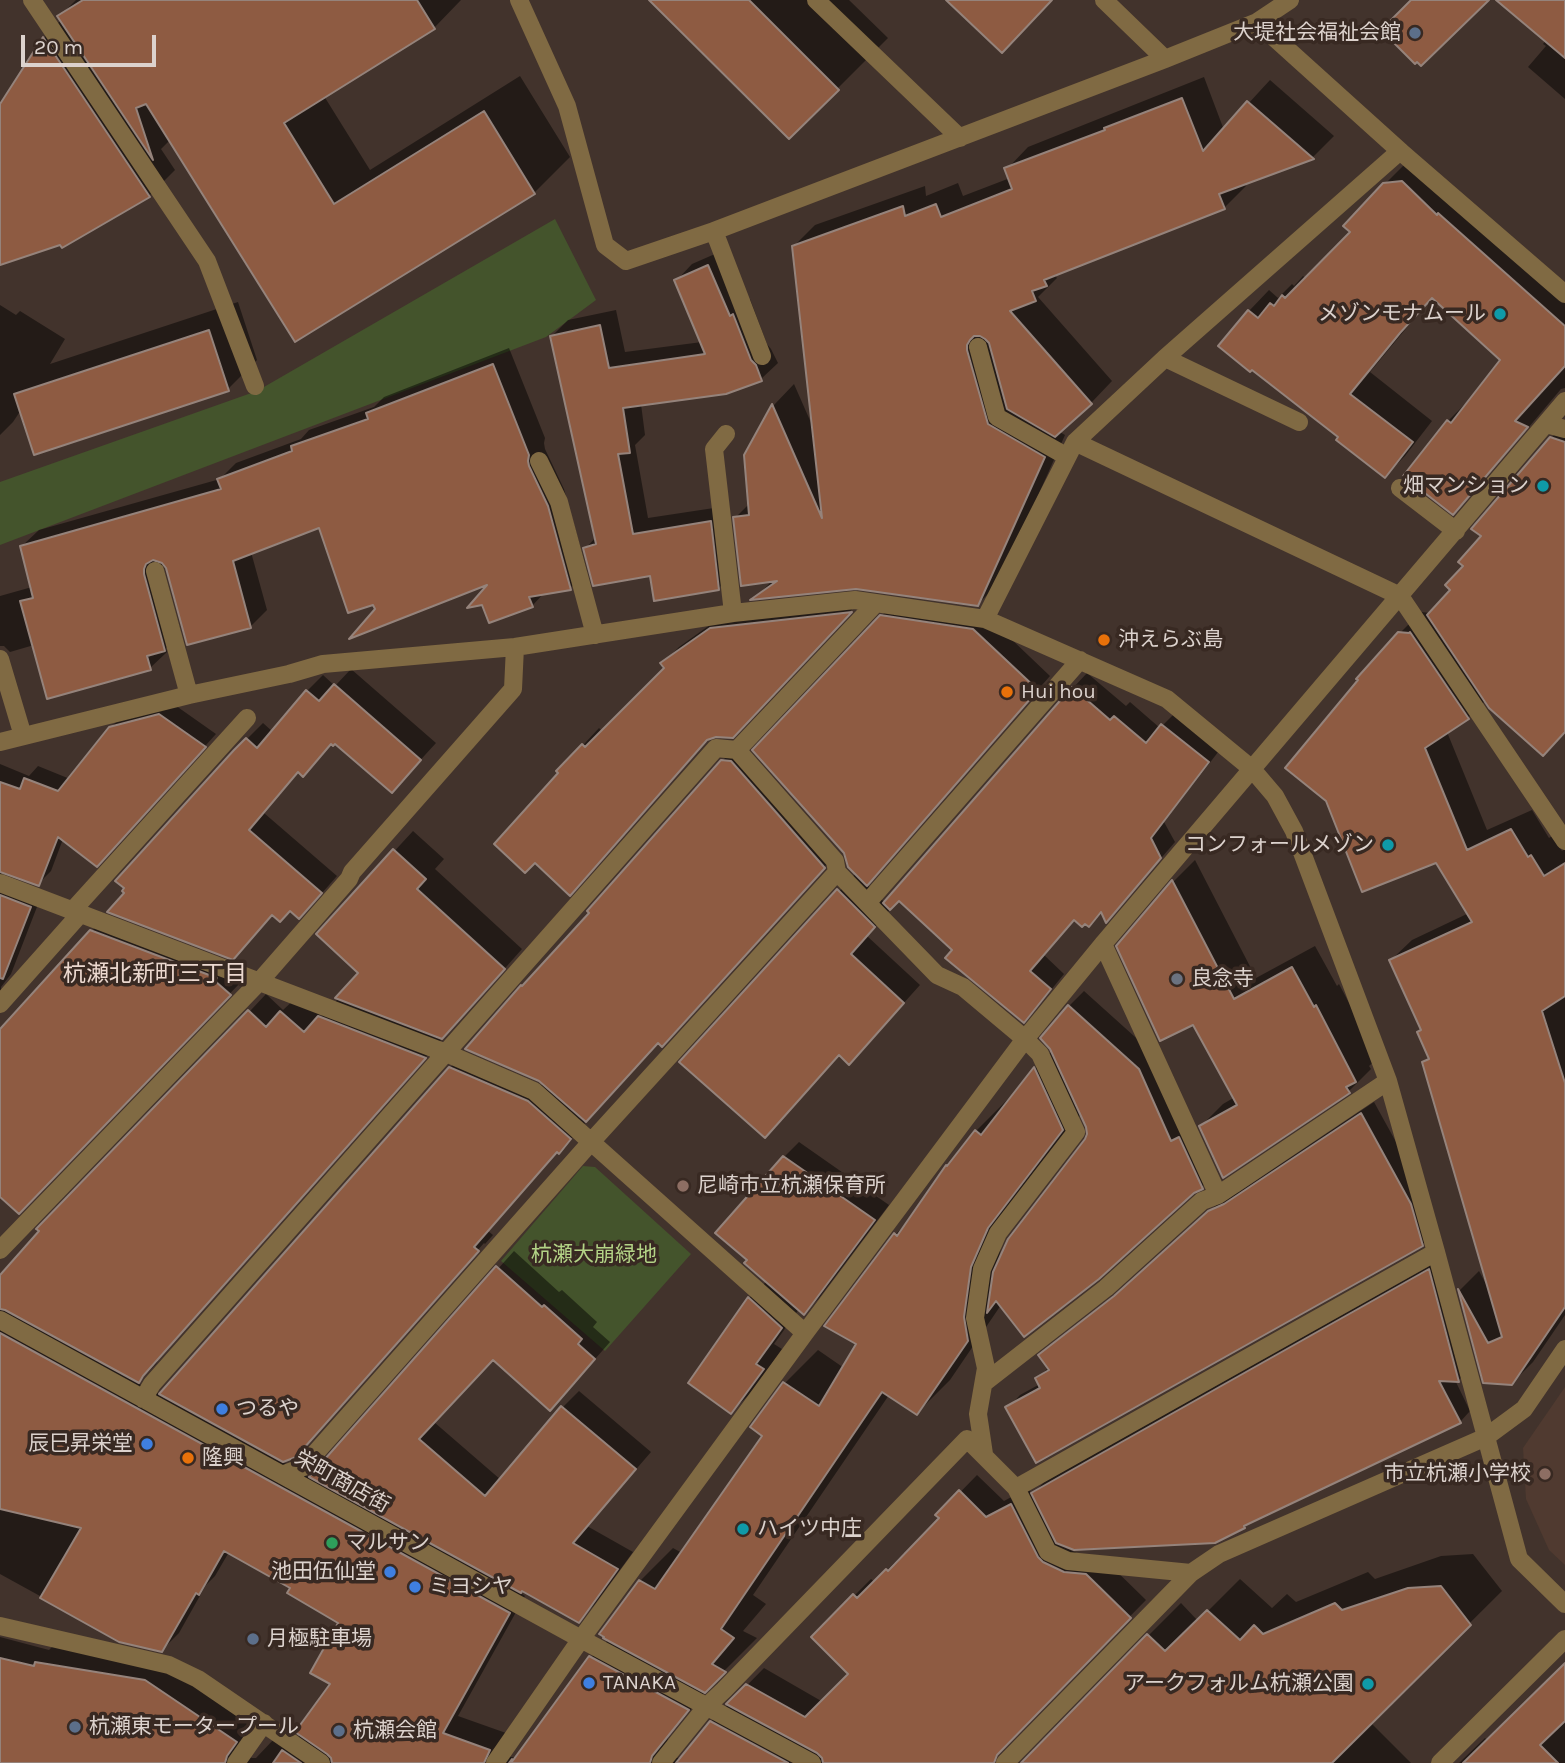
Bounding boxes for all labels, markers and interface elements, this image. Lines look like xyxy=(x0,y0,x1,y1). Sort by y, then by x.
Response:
place label: 大堤社会福祉会館 xyxy=(1233,20,1401,46)
scale bar xyxy=(24,21,159,65)
marker: 大堤社会福祉会館 xyxy=(1407,25,1423,41)
text: 20 m xyxy=(34,35,83,59)
place label: メゾンモナムール xyxy=(1318,301,1486,327)
marker: メゾンモナムール xyxy=(1492,306,1508,322)
place label: 畑マンション xyxy=(1403,473,1529,499)
marker: 畑マンション xyxy=(1535,478,1551,494)
place label: 沖えらぶ島 xyxy=(1118,627,1223,653)
marker: 沖えらぶ島 xyxy=(1096,632,1112,648)
place label: Hui hou xyxy=(1021,679,1096,705)
marker: Hui hou xyxy=(999,684,1015,700)
place label: コンフォールメゾン xyxy=(1185,832,1374,858)
marker: コンフォールメゾン xyxy=(1380,837,1396,853)
district label: 杭瀬北新町三丁目 xyxy=(63,960,247,988)
place label: 良念寺 xyxy=(1191,966,1254,992)
marker: 良念寺 xyxy=(1169,971,1185,987)
place label: 尼崎市立杭瀬保育所 xyxy=(697,1173,886,1199)
marker: 尼崎市立杭瀬保育所 xyxy=(675,1178,691,1194)
park label: 杭瀬大崩緑地 xyxy=(531,1242,657,1268)
place label: つるや xyxy=(236,1396,299,1422)
marker: つるや xyxy=(214,1401,230,1417)
place label: 辰巳昇栄堂 xyxy=(28,1431,133,1457)
marker: 辰巳昇栄堂 xyxy=(139,1436,155,1452)
place label: 隆興 xyxy=(202,1445,244,1471)
street label: 栄町商店街 xyxy=(290,1446,394,1518)
marker: 隆興 xyxy=(180,1450,196,1466)
place label: 市立杭瀬小学校 xyxy=(1384,1461,1531,1487)
marker: 市立杭瀬小学校 xyxy=(1537,1466,1553,1482)
place label: ハイツ中庄 xyxy=(757,1516,862,1542)
marker: ハイツ中庄 xyxy=(735,1521,751,1537)
place label: マルサン xyxy=(346,1530,430,1556)
marker: マルサン xyxy=(324,1535,340,1551)
place label: 池田伍仙堂 xyxy=(271,1559,376,1585)
marker: 池田伍仙堂 xyxy=(382,1564,398,1580)
place label: ミヨシヤ xyxy=(429,1574,513,1600)
marker: ミヨシヤ xyxy=(407,1579,423,1595)
place label: 月極駐車場 xyxy=(267,1626,372,1652)
marker: 月極駐車場 xyxy=(245,1631,261,1647)
place label: TANAKA xyxy=(603,1670,676,1696)
place label: アークフォルム杭瀬公園 xyxy=(1124,1671,1354,1697)
marker: TANAKA xyxy=(581,1675,597,1691)
marker: アークフォルム杭瀬公園 xyxy=(1360,1676,1376,1692)
place label: 杭瀬東モータープール xyxy=(89,1714,299,1740)
place label: 杭瀬会館 xyxy=(353,1718,437,1744)
marker: 杭瀬東モータープール xyxy=(67,1719,83,1735)
marker: 杭瀬会館 xyxy=(331,1723,347,1739)

